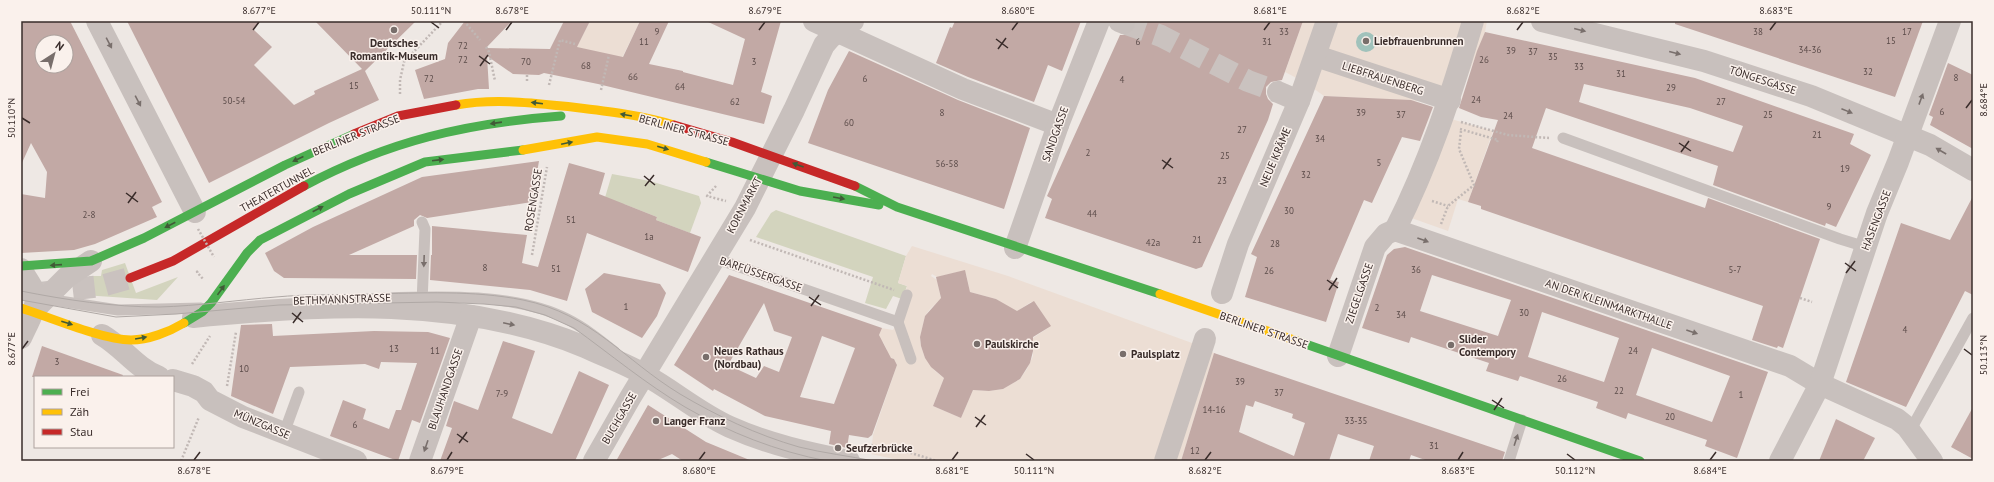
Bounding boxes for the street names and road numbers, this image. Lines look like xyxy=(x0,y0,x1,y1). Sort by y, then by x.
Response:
street label: LIEBFRAUENBERG xyxy=(1340,58,1426,98)
street label: TÖNGESGASSE xyxy=(1728,63,1798,97)
street label: SANDGASSE xyxy=(1039,104,1071,163)
street label: BERLINER STRASSE xyxy=(310,111,402,159)
street label: BERLINER STRASSE xyxy=(637,111,731,149)
street label: NEUE KRÄME xyxy=(1256,125,1294,189)
street label: THEATERTUNNEL xyxy=(237,163,317,215)
street label: ROSENGASSE xyxy=(521,167,545,232)
street label: KORNMARKT xyxy=(723,174,765,236)
street label: HASENGASSE xyxy=(1858,188,1894,252)
street label: BARFÜSSERGASSE xyxy=(718,253,804,295)
street label: ZIEGELGASSE xyxy=(1342,261,1376,325)
street label: AN DER KLEINMARKTHALLE xyxy=(1544,276,1674,332)
street label: BETHMANNSTRASSE xyxy=(293,290,391,308)
street label: BERLINER STRASSE xyxy=(1218,308,1310,352)
street label: BLAUHANDGASSE xyxy=(425,346,465,431)
street label: BUCHGASSE xyxy=(598,389,640,447)
street label: MÜNZGASSE xyxy=(232,406,292,442)

